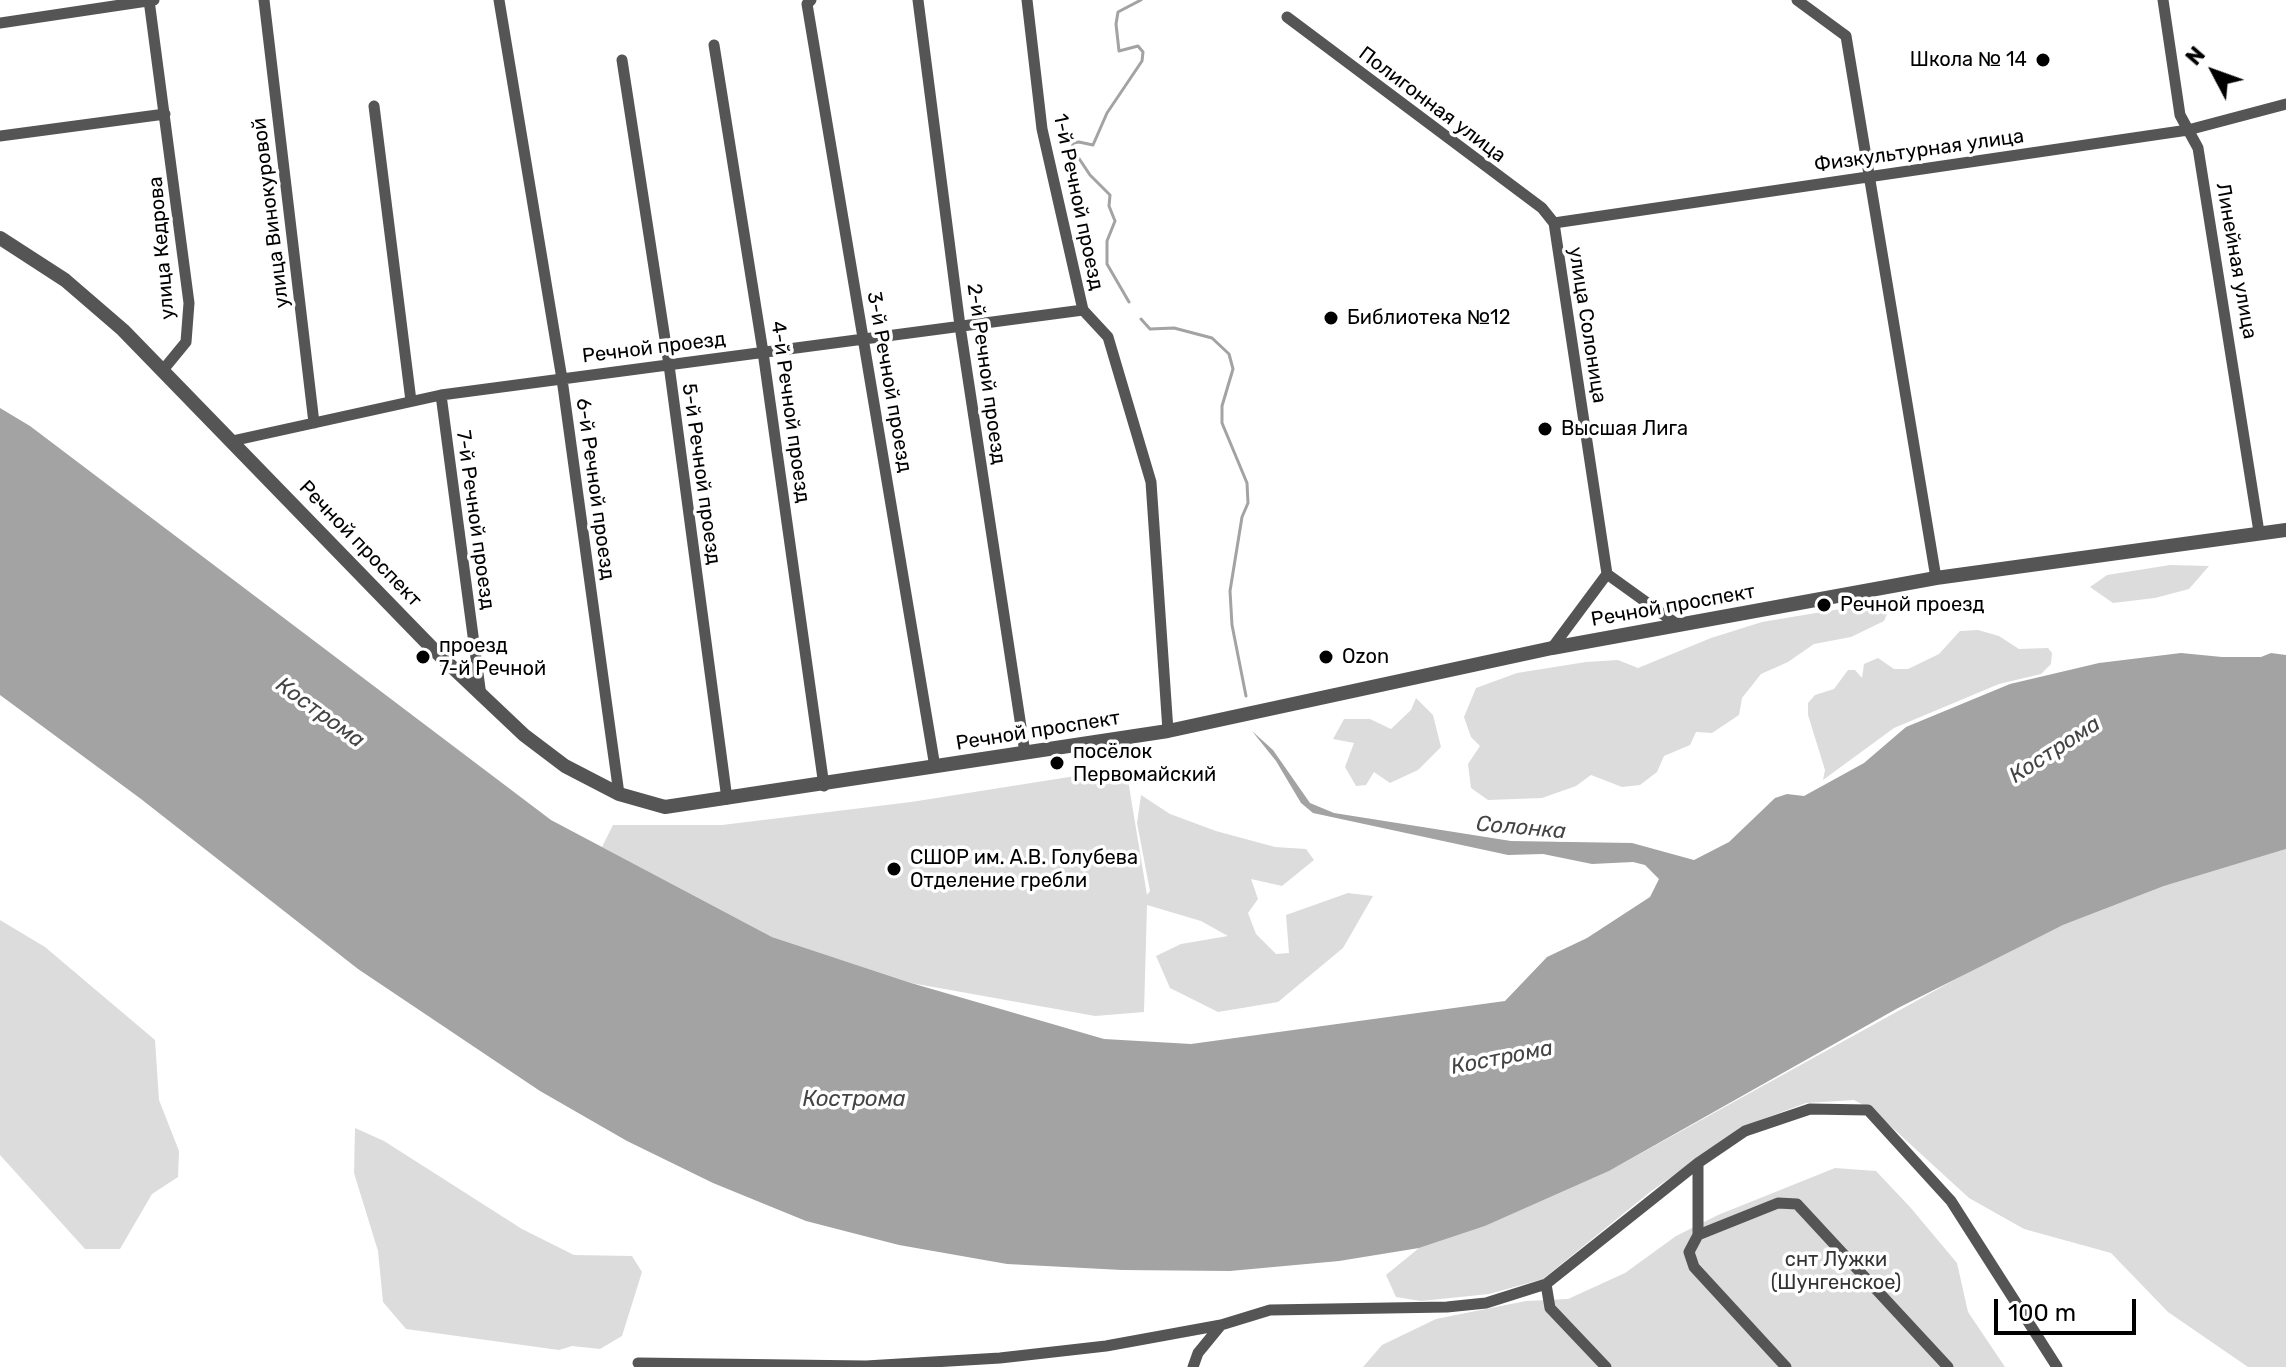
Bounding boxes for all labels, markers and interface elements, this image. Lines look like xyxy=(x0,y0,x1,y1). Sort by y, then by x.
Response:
north arrow xyxy=(2174,32,2254,112)
text: N xyxy=(2180,41,2211,71)
street label: Полигонная улица xyxy=(1354,42,1510,168)
place label: Школа № 14 xyxy=(1910,48,2027,72)
marker: Школа № 14 xyxy=(2034,51,2052,69)
street label: 1-й Речной проезд xyxy=(1048,112,1108,292)
street label: улица Винокуровой xyxy=(247,116,295,310)
street label: Физкультурная улица xyxy=(1812,124,2026,178)
street label: улица Кедрова xyxy=(144,175,180,321)
street label: Линейная улица xyxy=(2210,181,2262,341)
street label: улица Солоница xyxy=(1563,245,1611,405)
street label: 2-й Речной проезд xyxy=(961,282,1011,466)
street label: 3-й Речной проезд xyxy=(861,290,917,474)
place label: Библиотека №12 xyxy=(1347,306,1510,330)
marker: Библиотека №12 xyxy=(1322,309,1340,327)
street label: 4-й Речной проезд xyxy=(765,319,815,505)
street label: Речной проезд xyxy=(581,327,727,369)
street label: 5-й Речной проезд xyxy=(676,382,726,566)
street label: 6-й Речной проезд xyxy=(570,397,620,581)
place label: Высшая Лига xyxy=(1561,417,1688,441)
marker: Высшая Лига xyxy=(1536,420,1554,438)
street label: 7-й Речной проезд xyxy=(451,429,499,611)
street label: Речной проспект xyxy=(294,476,426,612)
street label: Речной проспект xyxy=(1589,580,1757,632)
place label: Речной проезд xyxy=(1840,593,1984,617)
marker: Речной проезд xyxy=(1815,596,1833,614)
place label: проезд 7-й Речной xyxy=(439,634,546,681)
place label: Ozon xyxy=(1342,645,1389,669)
marker: проезд 7-й Речной xyxy=(414,648,432,666)
marker: Ozon xyxy=(1317,648,1335,666)
water label: Кострома xyxy=(271,672,369,754)
street label: Речной проспект xyxy=(954,706,1122,756)
water label: Кострома xyxy=(2005,711,2105,789)
place label: посёлок Первомайский xyxy=(1073,740,1216,787)
marker: посёлок Первомайский xyxy=(1048,754,1066,772)
water label: Солонка xyxy=(1475,811,1567,845)
place label: СШОР им. А.В. Голубева Отделение гребли xyxy=(910,846,1138,893)
marker: СШОР им. А.В. Голубева Отделение гребли xyxy=(885,860,903,878)
water label: Кострома xyxy=(1449,1035,1555,1081)
water label: Кострома xyxy=(802,1087,906,1113)
park label: снт Лужки (Шунгенское) xyxy=(1771,1248,1901,1295)
scale bar xyxy=(1998,1283,2140,1333)
text: 100 m xyxy=(2008,1299,2076,1327)

